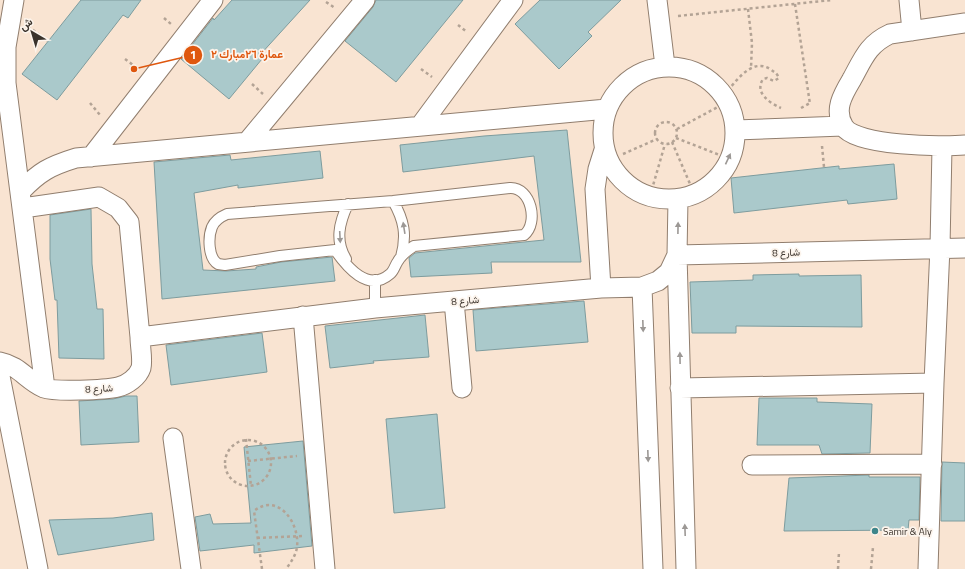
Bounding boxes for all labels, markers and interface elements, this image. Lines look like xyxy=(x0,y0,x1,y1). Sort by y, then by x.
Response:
north arrow xyxy=(12,12,52,52)
text: ش xyxy=(16,14,36,34)
callout: عمارة ٢٦مبارك ٢ xyxy=(183,43,291,66)
text: 1 xyxy=(190,45,196,64)
text: عمارة ٢٦مبارك ٢ xyxy=(211,46,283,62)
one-way arrow xyxy=(726,153,732,165)
one-way arrow xyxy=(400,222,406,234)
one-way arrow xyxy=(674,222,681,234)
one-way arrow xyxy=(336,231,343,243)
street label: شارع 8 xyxy=(772,245,800,260)
street label: شارع 8 xyxy=(450,292,480,309)
one-way arrow xyxy=(640,320,646,333)
one-way arrow xyxy=(676,352,683,364)
street label: شارع 8 xyxy=(85,380,113,397)
one-way arrow xyxy=(645,450,651,463)
one-way arrow xyxy=(681,524,688,536)
place label: Samir & Aly xyxy=(883,524,932,539)
marker: Samir & Aly xyxy=(870,526,880,536)

